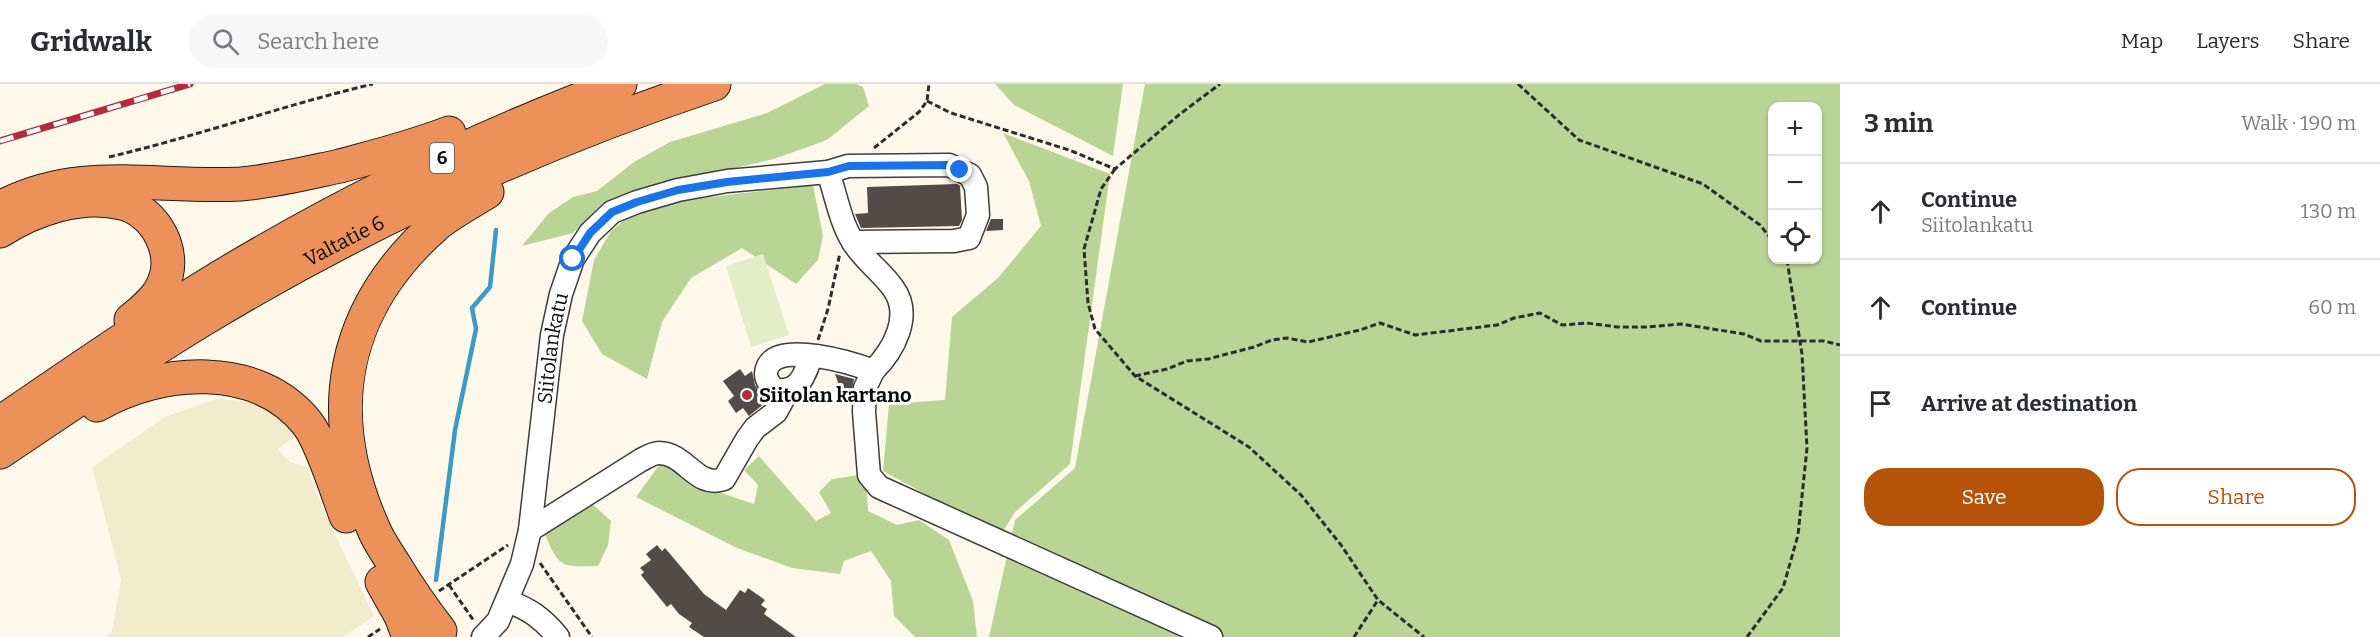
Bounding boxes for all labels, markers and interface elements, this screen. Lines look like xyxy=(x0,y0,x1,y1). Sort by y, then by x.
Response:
search box xyxy=(188,14,608,68)
text: Gridwalk xyxy=(30,25,152,58)
icon: search xyxy=(209,25,242,58)
text: Search here xyxy=(257,28,379,55)
text: Map xyxy=(2121,28,2163,54)
text: Layers xyxy=(2196,28,2260,54)
text: Share xyxy=(2293,28,2350,54)
map controls xyxy=(1768,102,1822,264)
button: + xyxy=(1768,102,1822,156)
text: 3 min xyxy=(1864,108,1933,139)
text: Walk · 190 m xyxy=(2241,111,2356,135)
road number: 6 xyxy=(430,143,454,173)
route end xyxy=(946,156,972,182)
button: − xyxy=(1768,156,1822,210)
text: Continue xyxy=(1921,186,2017,213)
icon: ahead xyxy=(1864,195,1897,228)
text: 130 m xyxy=(2301,199,2356,223)
street label: Valtatie 6 xyxy=(300,210,388,271)
button: locate xyxy=(1768,210,1822,264)
text: Siitolankatu xyxy=(1921,213,2033,237)
route start xyxy=(559,245,585,271)
street label: Siitolankatu xyxy=(532,290,573,405)
icon: ahead xyxy=(1864,291,1897,324)
text: Continue xyxy=(1921,294,2017,321)
text: 60 m xyxy=(2308,295,2356,319)
place label: Siitolan kartano xyxy=(759,383,912,407)
icon: arrive xyxy=(1864,387,1897,420)
marker: Siitolan kartano xyxy=(740,388,754,402)
text: Arrive at destination xyxy=(1921,390,2137,417)
button: Save xyxy=(1864,468,2104,526)
button: Share xyxy=(2116,468,2356,526)

